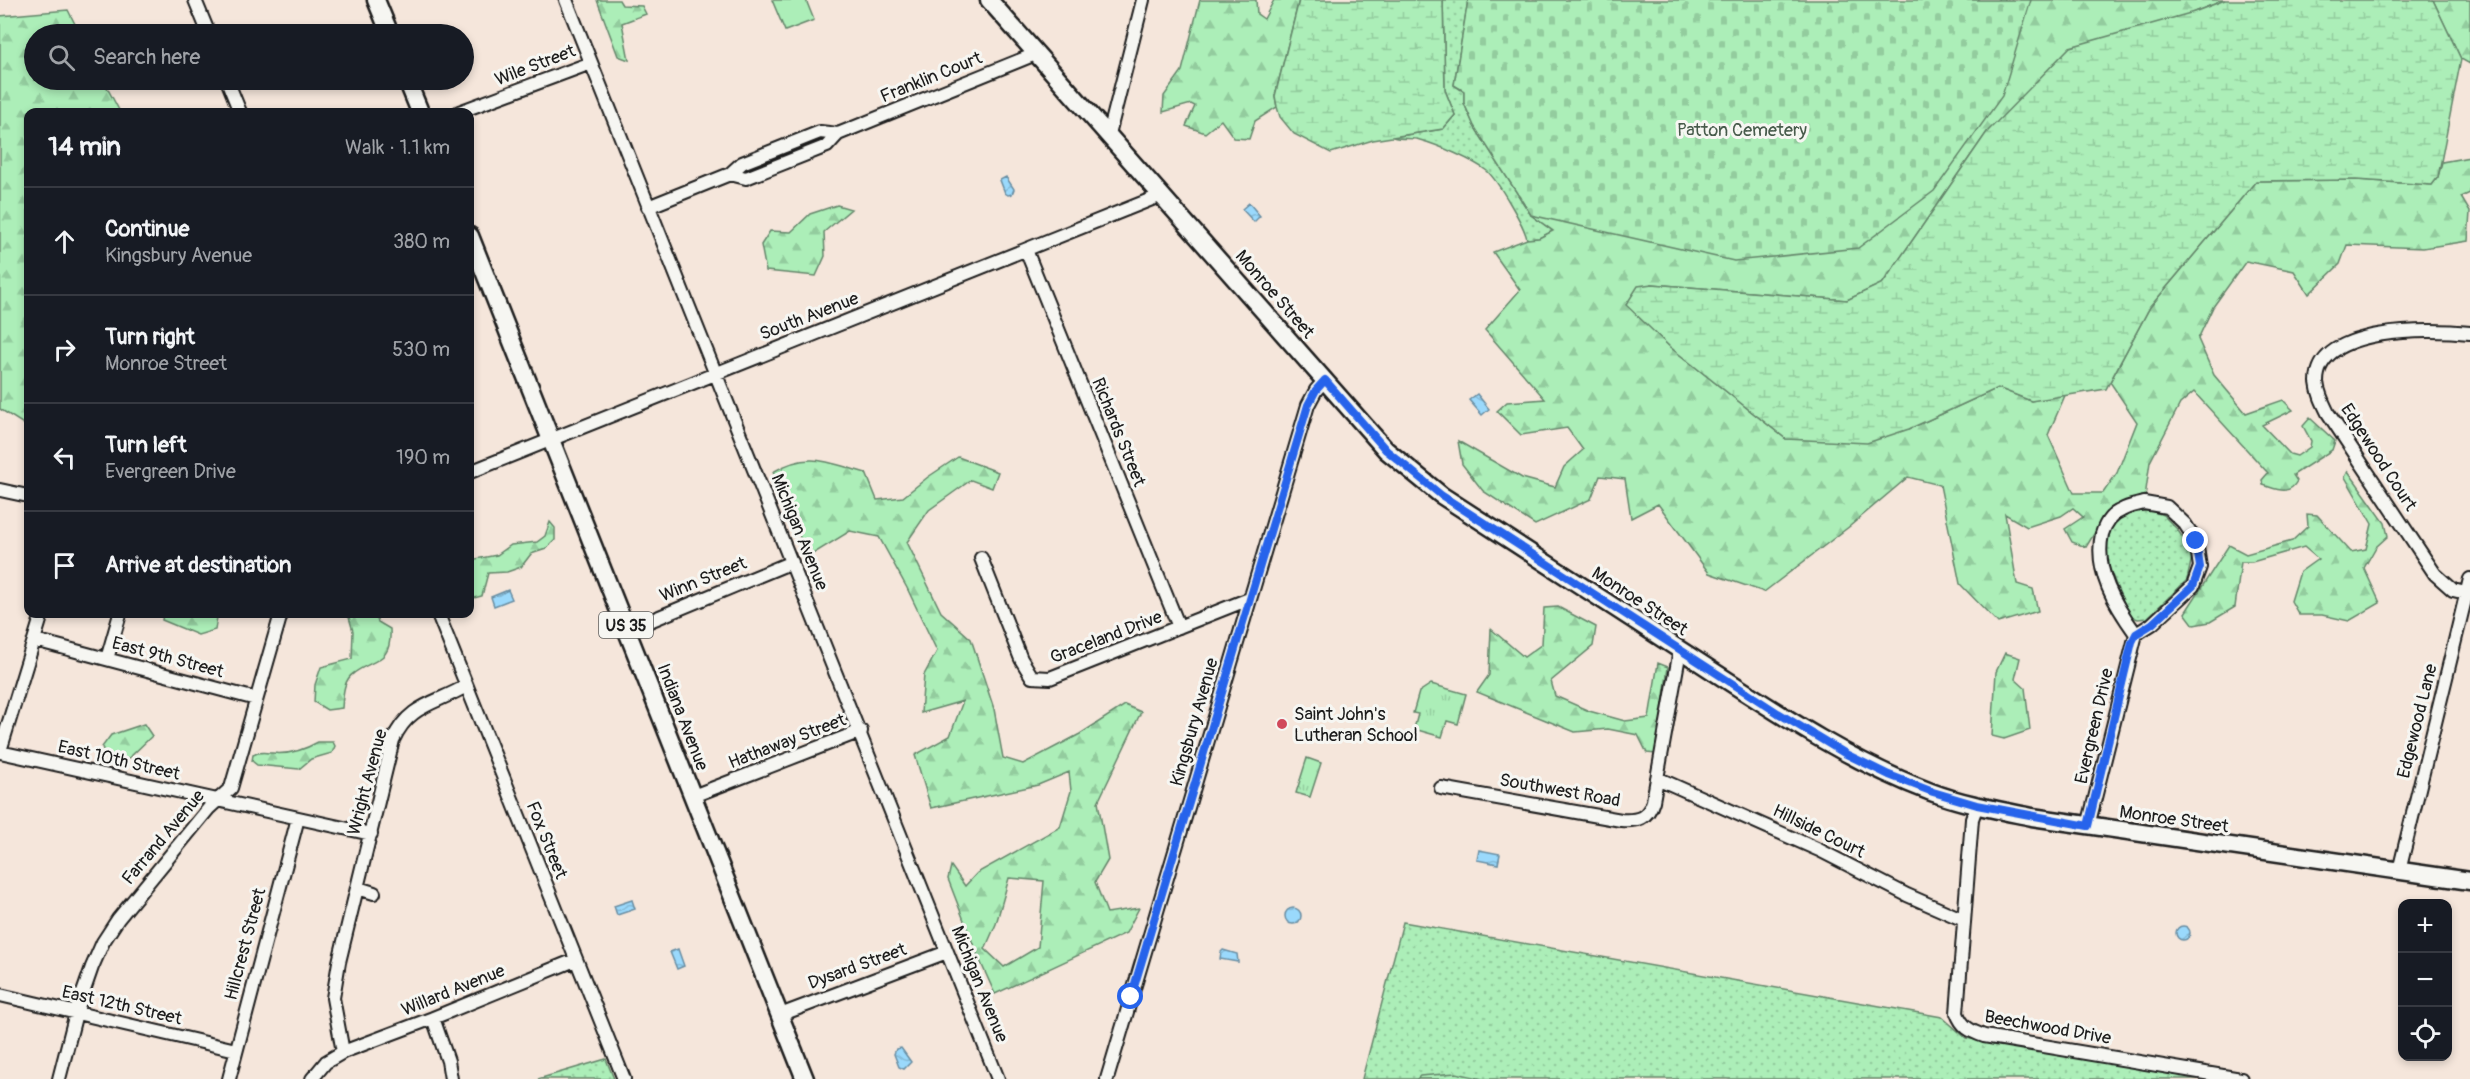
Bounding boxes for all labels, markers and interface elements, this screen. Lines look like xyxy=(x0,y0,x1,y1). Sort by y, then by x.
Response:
search box xyxy=(24,24,474,90)
street label: Wile Street xyxy=(492,39,579,91)
icon: search xyxy=(45,41,78,74)
text: Search here xyxy=(93,43,200,71)
street label: Franklin Court xyxy=(877,46,986,108)
park label: Patton Cemetery xyxy=(1677,119,1807,142)
text: 14 min xyxy=(48,131,121,163)
text: Walk · 1.1 km xyxy=(345,135,450,160)
text: Continue xyxy=(105,215,189,243)
icon: ahead xyxy=(48,225,81,258)
text: 380 m xyxy=(393,229,450,254)
text: Kingsbury Avenue xyxy=(105,243,252,268)
street label: Monroe Street xyxy=(1230,245,1320,344)
street label: South Avenue xyxy=(756,287,862,346)
text: Turn right xyxy=(105,323,195,351)
icon: right xyxy=(48,333,81,366)
text: 530 m xyxy=(392,337,450,362)
text: Monroe Street xyxy=(105,351,227,376)
street label: Richards Street xyxy=(1086,374,1151,491)
street label: Edgewood Court xyxy=(2335,399,2422,516)
text: Turn left xyxy=(105,431,187,459)
icon: left xyxy=(48,441,81,474)
text: 190 m xyxy=(396,445,450,470)
text: Evergreen Drive xyxy=(105,459,236,484)
street label: Michigan Avenue xyxy=(766,471,833,594)
route end xyxy=(2182,527,2208,553)
icon: arrive xyxy=(48,549,81,582)
text: Arrive at destination xyxy=(105,551,291,579)
street label: Winn Street xyxy=(656,551,751,607)
street label: Monroe Street xyxy=(1587,562,1693,641)
street label: Graceland Drive xyxy=(1047,606,1166,669)
road number: US 35 xyxy=(599,612,653,638)
street label: East 9th Street xyxy=(110,632,227,684)
street label: Kingsbury Avenue xyxy=(1165,655,1224,789)
street label: Indiana Avenue xyxy=(652,660,714,774)
street label: Edgewood Lane xyxy=(2392,661,2443,781)
street label: Evergreen Drive xyxy=(2070,666,2119,786)
place label: Saint John's Lutheran School xyxy=(1294,703,1418,747)
street label: Hathaway Street xyxy=(725,708,850,774)
marker: Saint John's Lutheran School xyxy=(1275,717,1289,731)
street label: Wright Avenue xyxy=(342,726,393,838)
street label: East 10th Street xyxy=(56,735,183,786)
street label: Southwest Road xyxy=(1498,769,1622,812)
street label: Farrand Avenue xyxy=(117,785,210,890)
street label: Fox Street xyxy=(521,798,573,883)
street label: Hillside Court xyxy=(1769,799,1869,864)
street label: Monroe Street xyxy=(2118,800,2231,839)
street label: Hillcrest Street xyxy=(219,885,272,1003)
map controls xyxy=(2398,899,2452,1061)
button: + xyxy=(2398,899,2452,953)
street label: Michigan Avenue xyxy=(946,923,1013,1046)
street label: Dysard Street xyxy=(805,938,910,995)
button: − xyxy=(2398,953,2452,1007)
street label: Willard Avenue xyxy=(398,959,508,1022)
street label: East 12th Street xyxy=(60,981,185,1031)
route start xyxy=(1117,983,1143,1009)
street label: Beechwood Drive xyxy=(1983,1005,2113,1050)
button: locate xyxy=(2398,1007,2452,1061)

